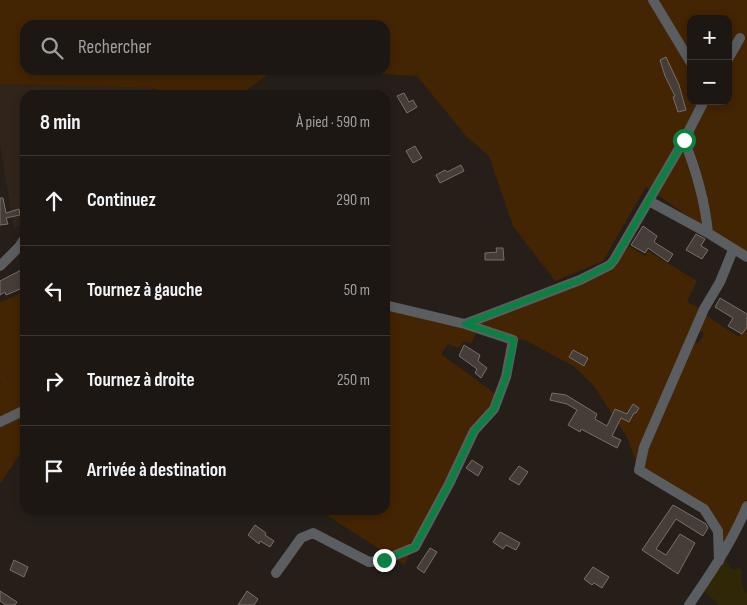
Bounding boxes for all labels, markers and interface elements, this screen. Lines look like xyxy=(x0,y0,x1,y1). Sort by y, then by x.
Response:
map controls xyxy=(687,15,732,105)
button: + xyxy=(687,15,732,60)
search box xyxy=(20,20,390,75)
icon: search xyxy=(38,34,66,62)
text: Rechercher xyxy=(78,36,152,59)
button: − xyxy=(687,60,732,105)
text: 8 min xyxy=(40,110,81,135)
text: À pied · 590 m xyxy=(296,113,370,132)
route start xyxy=(673,129,696,152)
icon: ahead xyxy=(40,187,68,215)
text: Continuez xyxy=(87,189,156,212)
text: 290 m xyxy=(336,191,370,210)
icon: left xyxy=(40,277,68,305)
text: Tournez à gauche xyxy=(87,279,203,302)
text: 50 m xyxy=(344,281,370,300)
icon: right xyxy=(40,367,68,395)
text: Tournez à droite xyxy=(87,369,195,392)
text: 250 m xyxy=(337,371,370,390)
icon: arrive xyxy=(40,457,68,485)
text: Arrivée à destination xyxy=(87,459,227,482)
route end xyxy=(373,549,396,572)

